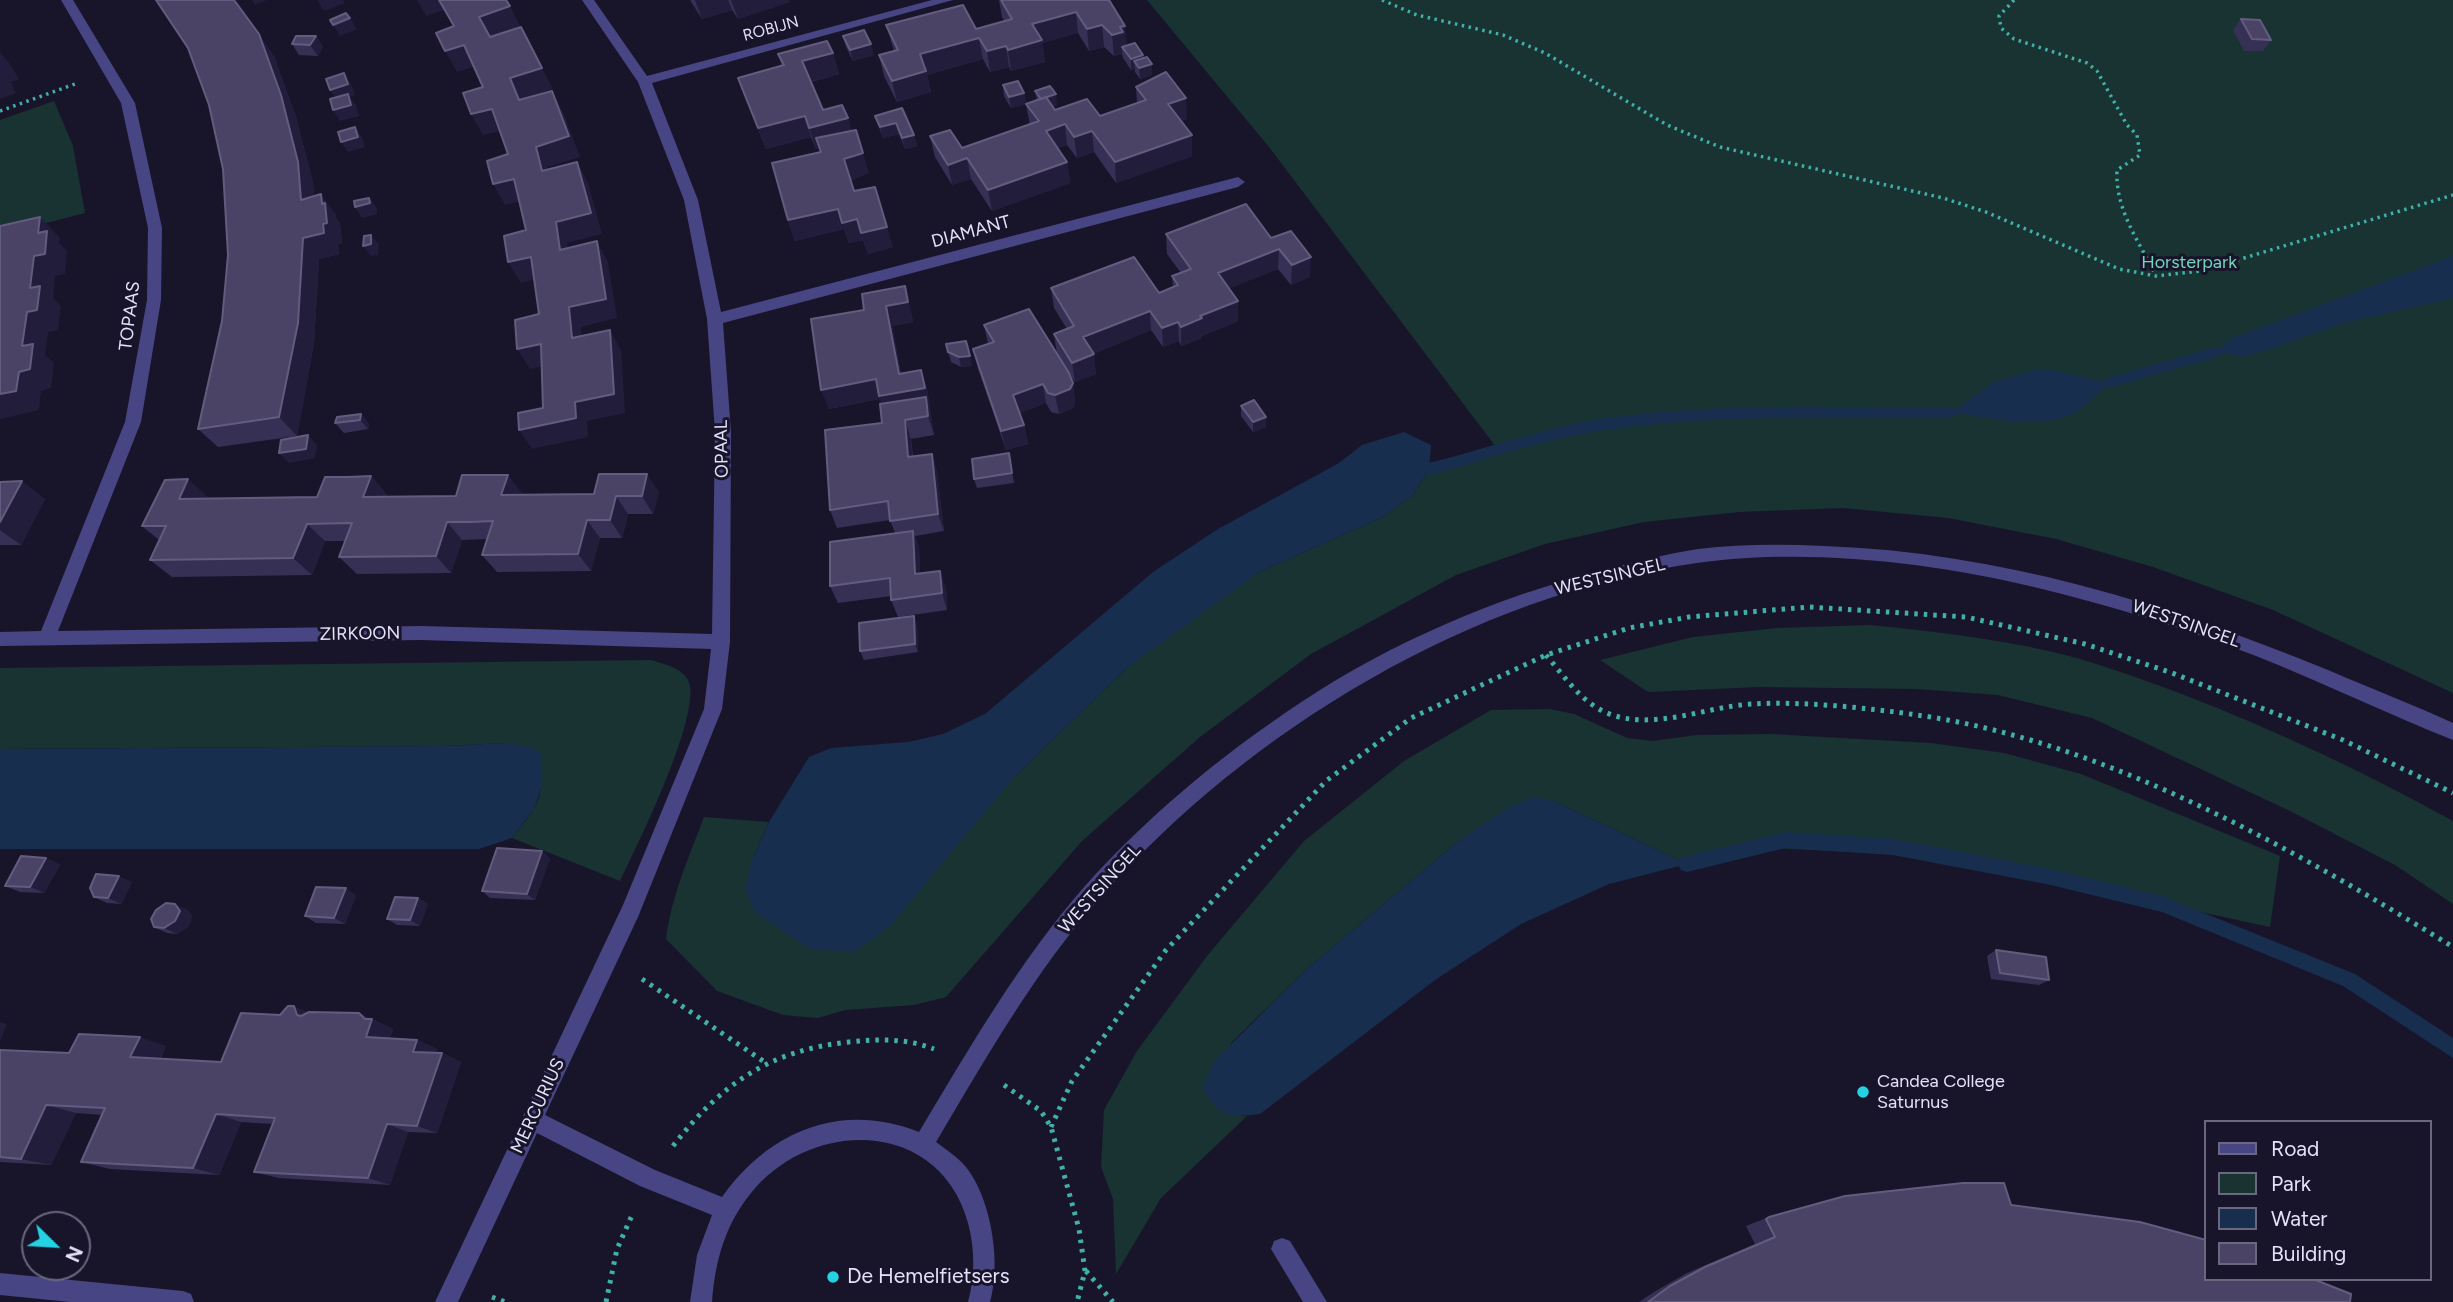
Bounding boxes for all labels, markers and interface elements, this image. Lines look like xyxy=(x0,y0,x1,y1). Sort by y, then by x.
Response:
street label: ROBIJN xyxy=(741,12,801,46)
street label: DIAMANT xyxy=(929,211,1013,253)
park label: Horsterpark xyxy=(2141,252,2237,274)
street label: TOPAAS xyxy=(115,280,145,352)
street label: OPAAL xyxy=(711,420,733,478)
street label: WESTSINGEL xyxy=(1553,554,1667,600)
street label: WESTSINGEL xyxy=(2129,595,2243,653)
street label: ZIRKOON xyxy=(320,622,400,646)
street label: WESTSINGEL xyxy=(1054,840,1146,938)
street label: MERCURIUS xyxy=(506,1055,570,1157)
place label: Candea College Saturnus xyxy=(1877,1071,2005,1114)
marker: Candea College Saturnus xyxy=(1855,1084,1871,1100)
legend xyxy=(2204,1120,2432,1281)
text: Road xyxy=(2271,1136,2319,1161)
text: Park xyxy=(2271,1171,2311,1196)
text: Water xyxy=(2271,1206,2327,1231)
north arrow xyxy=(21,1211,91,1281)
text: Building xyxy=(2271,1241,2346,1266)
text: N xyxy=(60,1243,87,1265)
place label: De Hemelfietsers xyxy=(847,1264,1009,1290)
marker: De Hemelfietsers xyxy=(825,1269,841,1285)

